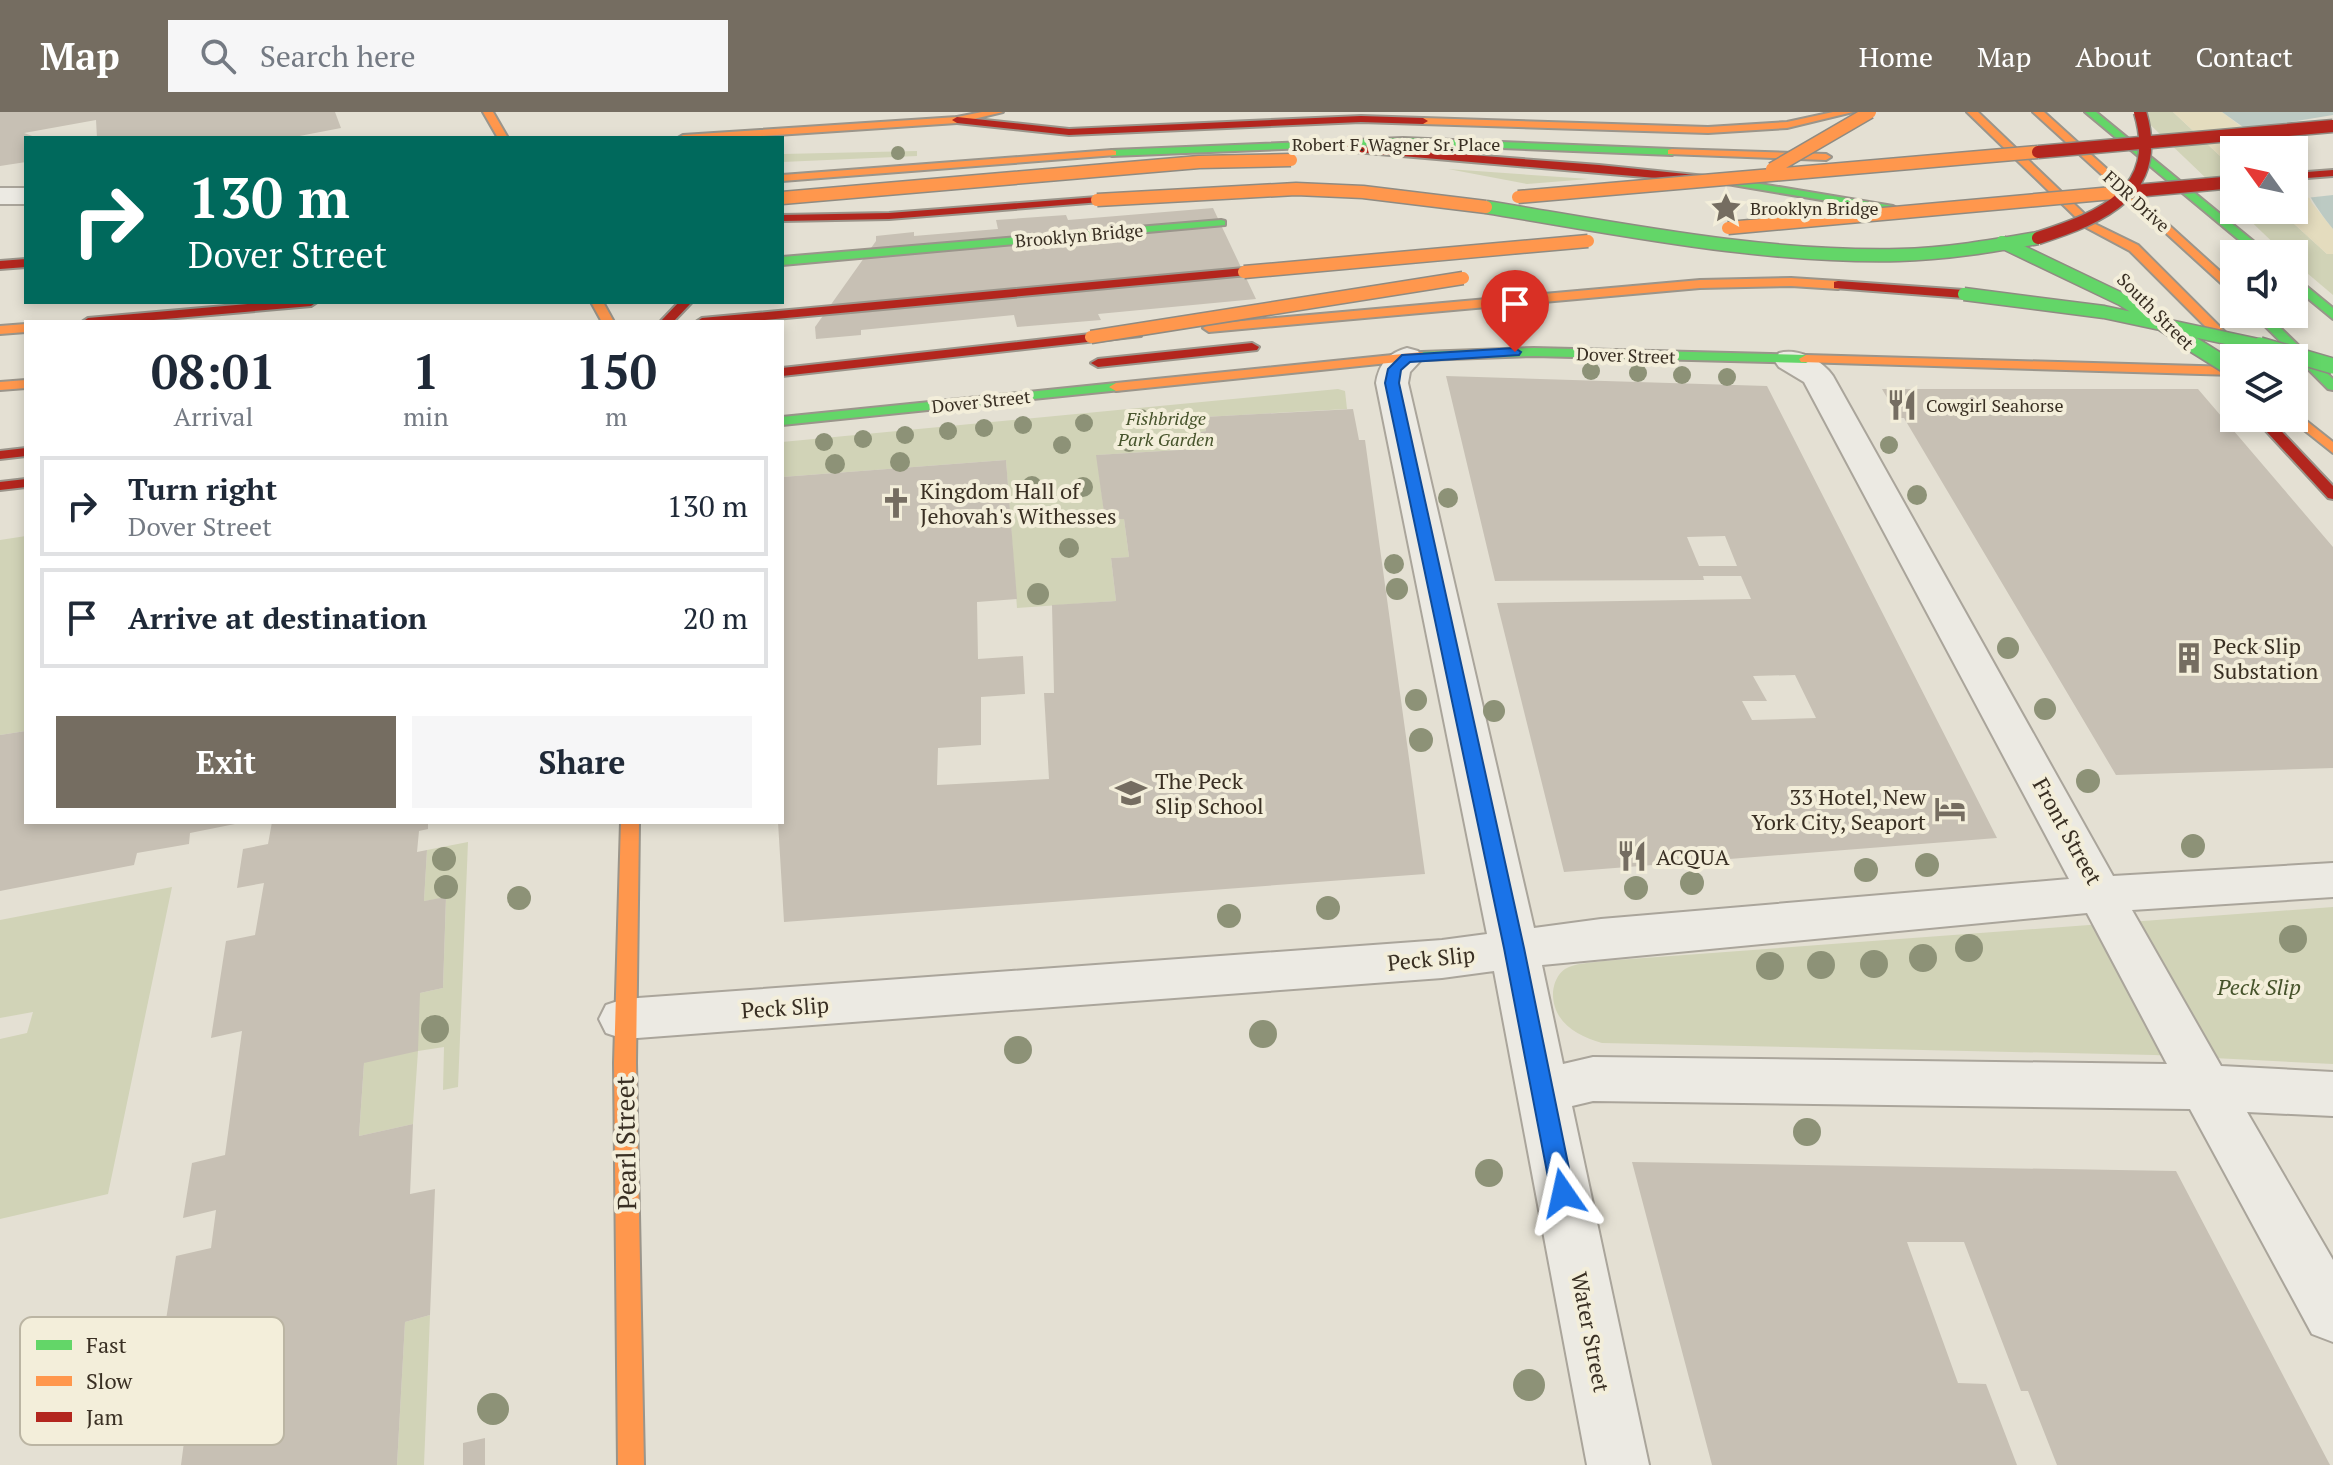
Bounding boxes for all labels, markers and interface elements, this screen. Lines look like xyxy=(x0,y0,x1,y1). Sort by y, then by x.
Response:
search box xyxy=(168,20,728,92)
text: Map xyxy=(40,31,120,81)
icon: search xyxy=(196,34,240,78)
text: Search here xyxy=(260,36,416,76)
text: Home xyxy=(1859,38,1933,75)
text: Map xyxy=(1977,38,2031,75)
text: About xyxy=(2075,38,2152,75)
text: Contact xyxy=(2196,38,2293,75)
street label: Robert F. Wagner Sr. Place xyxy=(1292,132,1500,156)
north arrow xyxy=(2220,136,2308,224)
map controls xyxy=(2220,136,2308,432)
text: 130 m xyxy=(188,160,350,234)
street label: FDR Drive xyxy=(2099,165,2175,237)
icon: right xyxy=(56,168,160,272)
place icon: Brooklyn Bridge xyxy=(1709,191,1743,225)
place label: Brooklyn Bridge xyxy=(1750,196,1879,220)
street label: Brooklyn Bridge xyxy=(1014,217,1144,253)
text: Dover Street xyxy=(188,231,387,278)
button: sound xyxy=(2220,240,2308,328)
street label: South Street xyxy=(2112,267,2200,355)
pin xyxy=(1481,270,1549,352)
icon: arrive xyxy=(1493,282,1537,326)
text: 08:01 xyxy=(151,339,276,403)
text: 1 xyxy=(412,339,439,403)
text: 150 xyxy=(576,339,657,403)
street label: Dover Street xyxy=(1576,341,1676,369)
button: layers xyxy=(2220,344,2308,432)
street label: Dover Street xyxy=(930,384,1032,418)
restaurant icon: Cowgirl Seahorse xyxy=(1885,388,1919,422)
place label: Cowgirl Seahorse xyxy=(1926,393,2063,417)
text: Arrival xyxy=(174,399,253,433)
text: min xyxy=(403,399,449,433)
text: m xyxy=(605,399,628,433)
park label: Fishbridge Park Garden xyxy=(1117,406,1214,451)
text: Turn right xyxy=(128,469,277,509)
place label: Kingdom Hall of Jehovah's Withesses xyxy=(920,476,1117,530)
icon: right xyxy=(60,484,104,528)
text: 130 m xyxy=(667,486,748,526)
church icon: Kingdom Hall of Jehovah's Withesses xyxy=(879,486,913,520)
text: Dover Street xyxy=(128,509,272,543)
icon: arrive xyxy=(60,596,104,640)
text: Arrive at destination xyxy=(128,598,427,638)
text: 20 m xyxy=(683,598,748,638)
place label: Peck Slip Substation xyxy=(2213,631,2318,685)
building icon: Peck Slip Substation xyxy=(2172,641,2206,675)
button: Exit xyxy=(56,716,396,808)
button: Share xyxy=(412,716,752,808)
place label: The Peck Slip School xyxy=(1155,766,1264,820)
street label: Front Street xyxy=(2027,772,2109,890)
school or university icon: The Peck Slip School xyxy=(1114,776,1148,810)
place label: 33 Hotel, New York City, Seaport xyxy=(1751,782,1927,836)
hotel icon: 33 Hotel, New York City, Seaport xyxy=(1933,792,1967,826)
restaurant icon: ACQUA xyxy=(1615,839,1649,873)
place label: ACQUA xyxy=(1656,842,1731,871)
street label: Peck Slip xyxy=(1386,939,1476,977)
park label: Peck Slip xyxy=(2216,972,2301,1001)
street label: Peck Slip xyxy=(740,989,830,1025)
street label: Pearl Street xyxy=(607,1075,643,1210)
position arrow xyxy=(1521,1151,1605,1235)
street label: Water Street xyxy=(1565,1269,1617,1395)
legend xyxy=(20,1317,284,1445)
text: Fast xyxy=(86,1330,127,1359)
text: Slow xyxy=(86,1366,133,1395)
text: Jam xyxy=(86,1402,124,1431)

